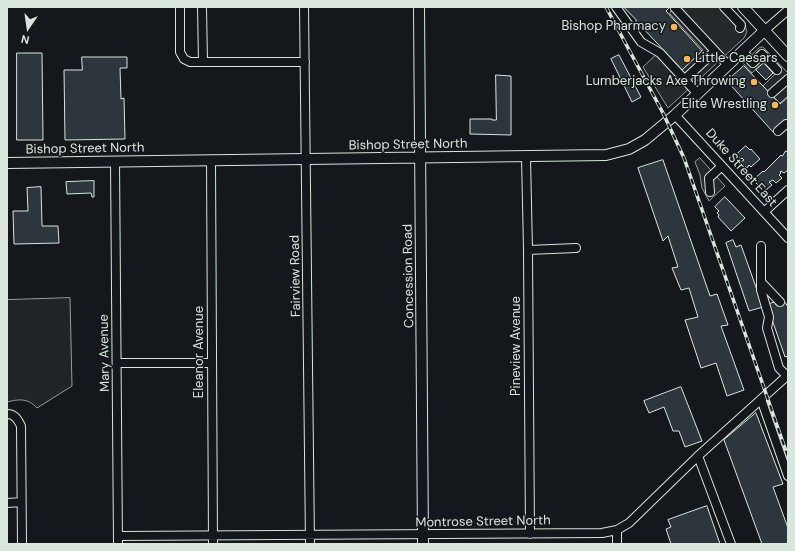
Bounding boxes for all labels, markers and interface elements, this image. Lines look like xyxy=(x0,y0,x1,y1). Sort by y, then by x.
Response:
north arrow xyxy=(8,8,48,48)
place label: Bishop Pharmacy xyxy=(562,19,666,35)
marker: Bishop Pharmacy xyxy=(669,22,679,32)
text: N xyxy=(20,32,31,47)
place label: Little Caesars xyxy=(695,51,778,67)
marker: Little Caesars xyxy=(682,54,692,64)
place label: Lumberjacks Axe Throwing xyxy=(586,74,746,90)
marker: Lumberjacks Axe Throwing xyxy=(749,77,759,87)
place label: Elite Wrestling xyxy=(681,97,767,113)
marker: Elite Wrestling xyxy=(770,100,780,110)
street label: Duke Street East xyxy=(702,126,780,210)
street label: Bishop Street North xyxy=(349,136,467,154)
street label: Bishop Street North xyxy=(26,140,144,158)
street label: Concession Road xyxy=(400,224,418,328)
street label: Fairview Road xyxy=(287,235,305,317)
street label: Pineview Avenue xyxy=(509,296,525,396)
street label: Eleanor Avenue xyxy=(192,306,208,398)
street label: Mary Avenue xyxy=(97,314,113,392)
street label: Montrose Street North xyxy=(415,513,551,531)

